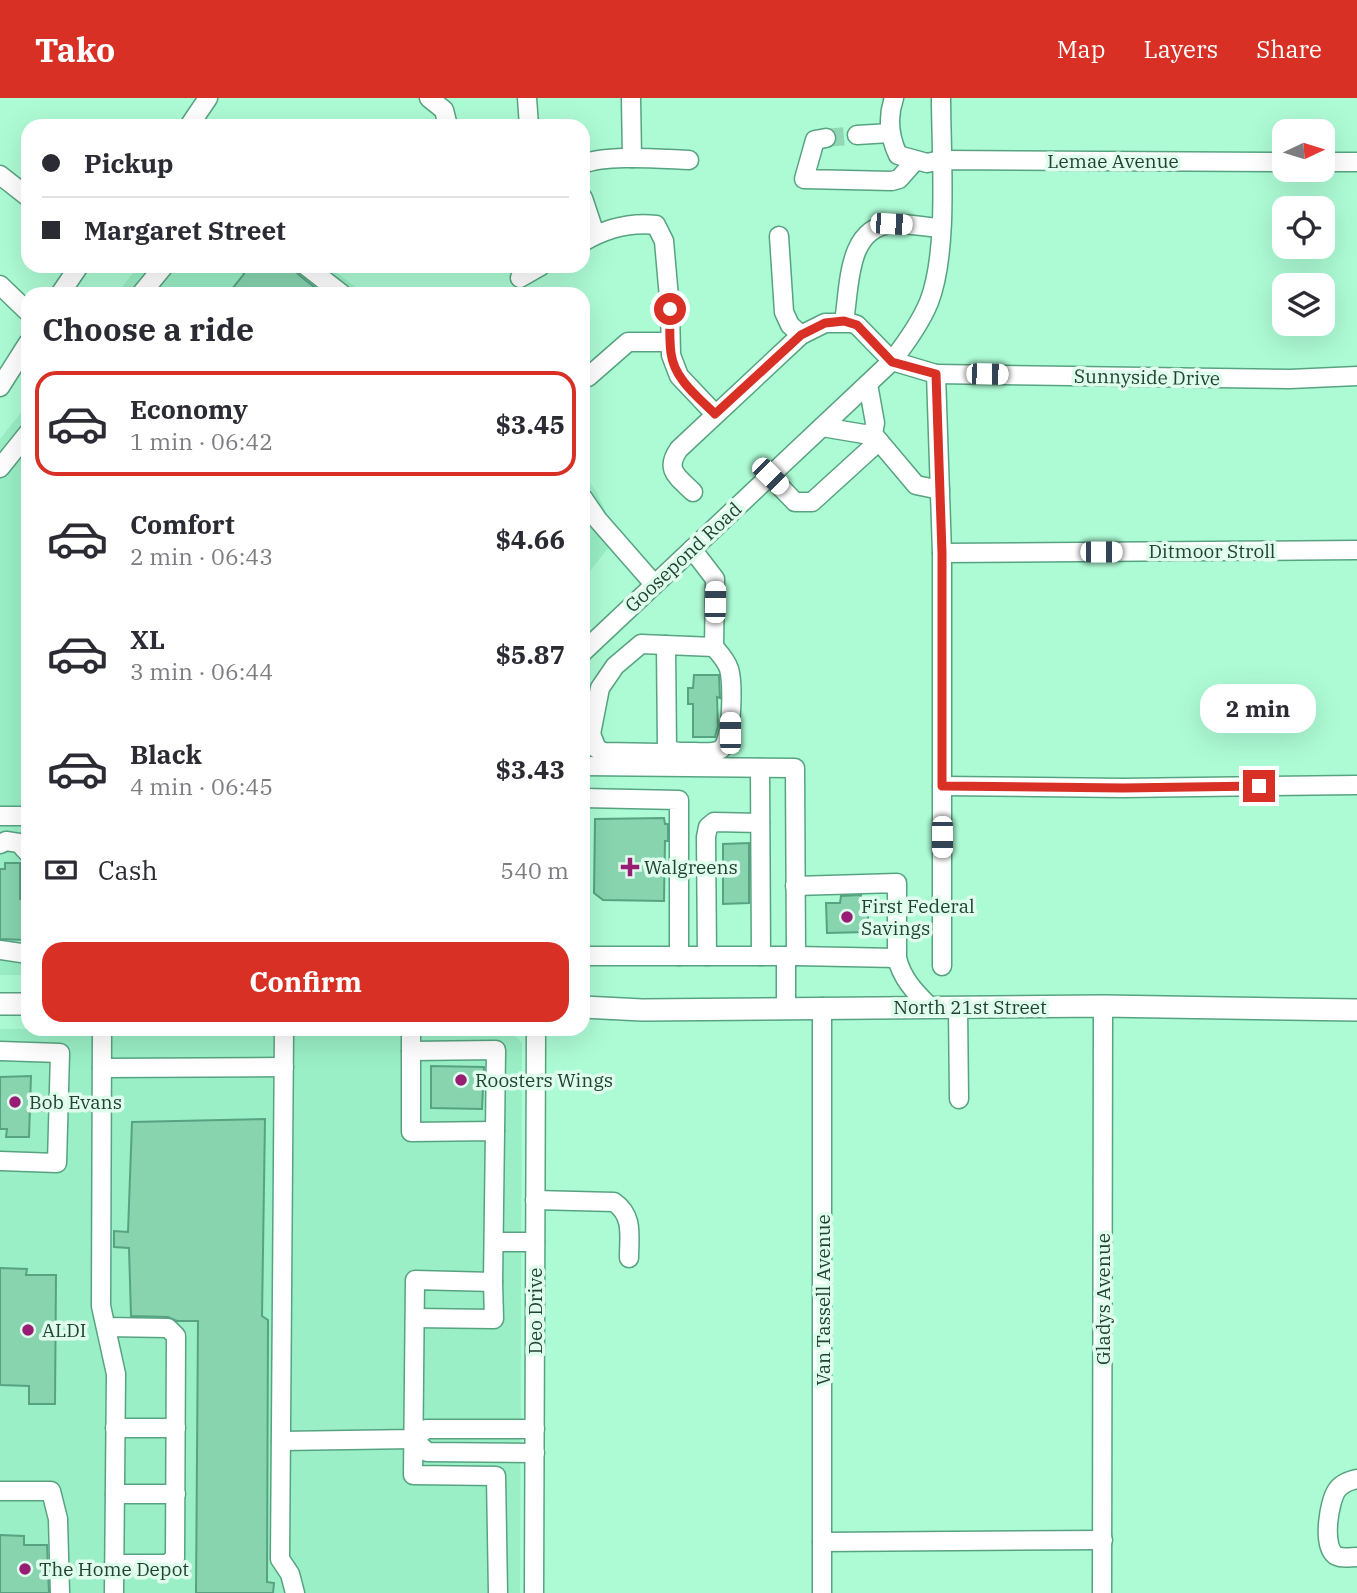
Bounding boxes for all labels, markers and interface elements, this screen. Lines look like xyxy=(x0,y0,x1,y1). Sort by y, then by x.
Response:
text: Tako xyxy=(35,28,115,71)
text: Map xyxy=(1057,33,1105,65)
text: Layers xyxy=(1143,33,1218,65)
text: Share xyxy=(1256,33,1322,65)
north arrow xyxy=(1272,119,1335,182)
map controls xyxy=(1272,119,1335,336)
text: Pickup xyxy=(84,146,174,180)
street label: Lemae Avenue xyxy=(1047,149,1179,173)
button: locate xyxy=(1272,196,1335,259)
car xyxy=(870,212,913,236)
text: Margaret Street xyxy=(84,213,286,247)
button: layers xyxy=(1272,273,1335,336)
route start xyxy=(654,293,686,325)
text: Choose a ride xyxy=(42,308,254,350)
car xyxy=(966,363,1009,385)
street label: Sunnyside Drive xyxy=(1074,364,1220,390)
icon: car xyxy=(46,392,109,455)
text: Economy xyxy=(130,392,248,426)
text: $3.45 xyxy=(495,407,565,441)
text: 1 min · 06:42 xyxy=(130,426,273,456)
car xyxy=(748,454,793,498)
street label: Goosepond Road xyxy=(620,497,746,617)
icon: car xyxy=(46,507,109,570)
text: Comfort xyxy=(130,507,235,541)
text: $4.66 xyxy=(495,522,565,556)
street label: Ditmoor Stroll xyxy=(1148,539,1276,563)
text: 2 min · 06:43 xyxy=(130,541,273,571)
car xyxy=(1081,542,1123,563)
car xyxy=(705,581,726,623)
icon: car xyxy=(46,622,109,685)
text: XL xyxy=(130,622,165,656)
text: $5.87 xyxy=(495,637,565,671)
text: 3 min · 06:44 xyxy=(130,656,273,686)
callout: 2 min xyxy=(1201,684,1317,734)
text: 2 min xyxy=(1226,693,1290,723)
car xyxy=(720,712,741,754)
icon: car xyxy=(46,737,109,800)
text: Black xyxy=(130,737,202,771)
text: $3.43 xyxy=(495,752,565,786)
route end xyxy=(1243,770,1275,802)
text: 4 min · 06:45 xyxy=(130,771,273,801)
car xyxy=(932,816,953,858)
icon: cash xyxy=(42,851,80,889)
text: Cash xyxy=(98,853,158,887)
text: 540 m xyxy=(500,855,569,885)
place label: Walgreens xyxy=(644,855,738,879)
marker: Walgreens xyxy=(622,859,638,875)
place label: First Federal Savings xyxy=(861,894,975,940)
marker: First Federal Savings xyxy=(839,909,855,925)
button: Confirm xyxy=(42,942,569,1022)
street label: North 21st Street xyxy=(893,995,1047,1019)
place label: Roosters Wings xyxy=(475,1068,613,1092)
marker: Roosters Wings xyxy=(453,1072,469,1088)
place label: Bob Evans xyxy=(29,1090,122,1114)
marker: Bob Evans xyxy=(7,1094,23,1110)
street label: Van Tassell Avenue xyxy=(811,1214,835,1386)
street label: Gladys Avenue xyxy=(1091,1233,1115,1365)
street label: Deo Drive xyxy=(523,1268,547,1354)
place label: ALDI xyxy=(42,1318,86,1342)
marker: ALDI xyxy=(20,1322,36,1338)
place label: The Home Depot xyxy=(39,1557,189,1581)
marker: The Home Depot xyxy=(17,1561,33,1577)

